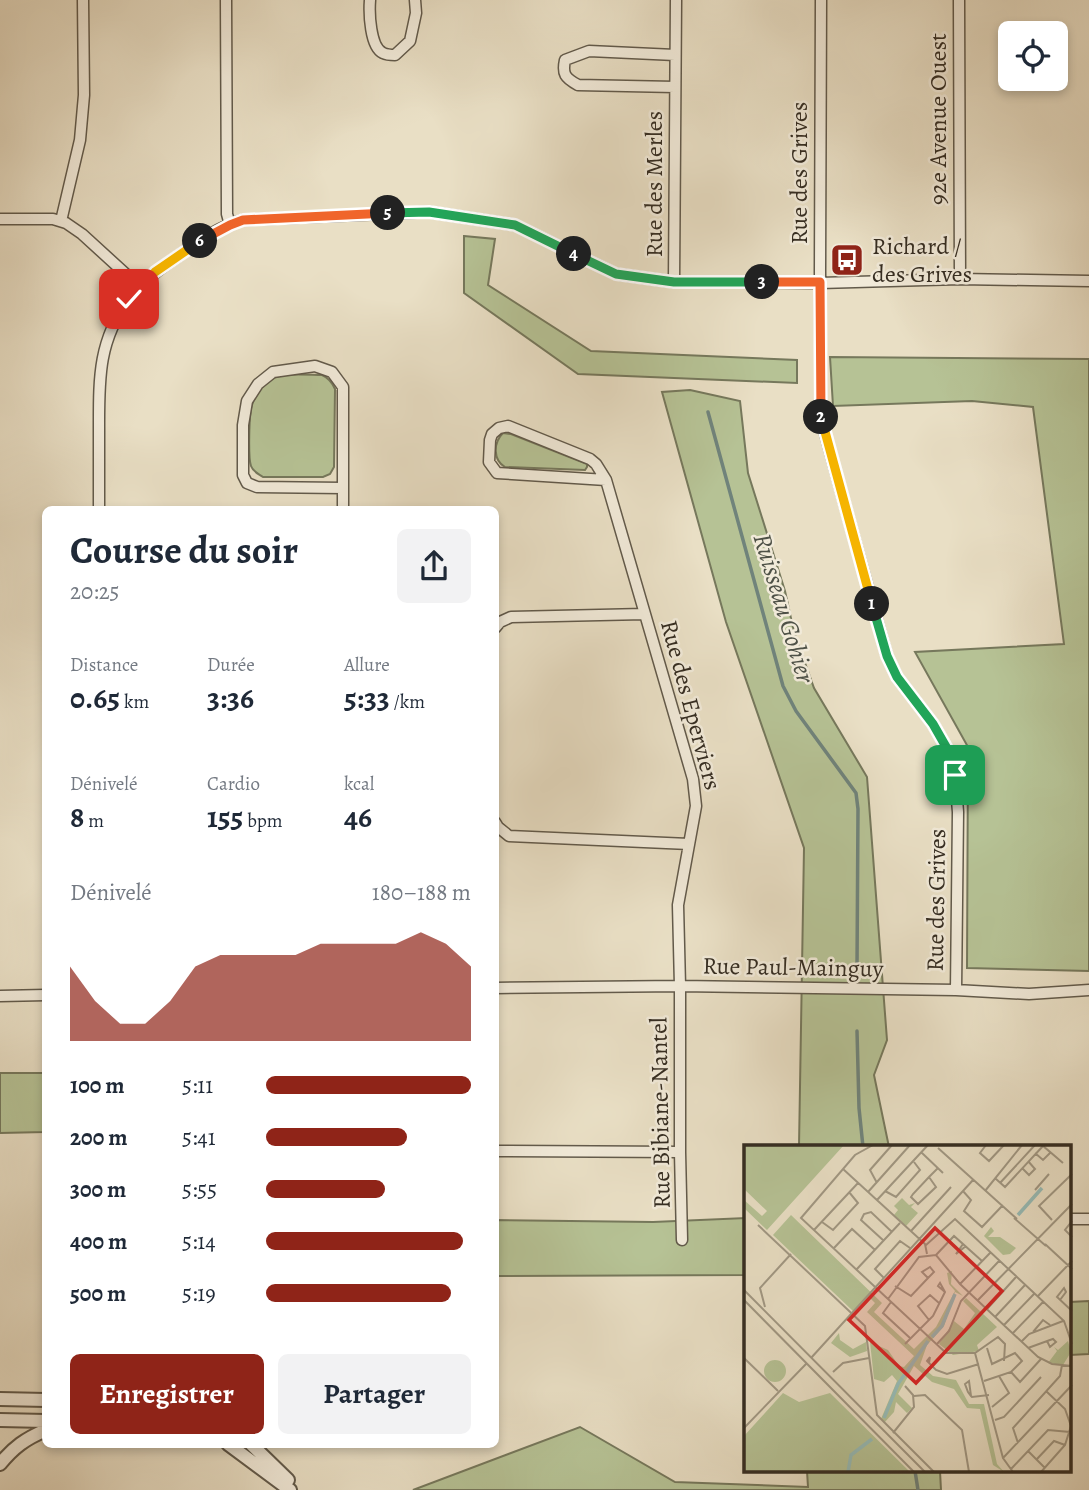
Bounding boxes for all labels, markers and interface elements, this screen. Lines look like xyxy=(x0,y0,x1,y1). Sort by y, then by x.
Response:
map controls xyxy=(998,21,1068,91)
button: locate xyxy=(998,21,1068,91)
street label: 92e Avenue Ouest xyxy=(922,33,954,205)
street label: Rue des Grives xyxy=(783,102,815,244)
street label: Rue des Merles xyxy=(638,111,670,257)
pin: 5 xyxy=(370,196,406,230)
text: 5 xyxy=(383,199,392,225)
pin: 6 xyxy=(182,224,218,258)
text: 6 xyxy=(195,227,204,253)
place label: Richard / des Grives xyxy=(872,230,972,290)
pin: 4 xyxy=(556,236,592,272)
text: 4 xyxy=(569,240,578,266)
bus stop icon: Richard / des Grives xyxy=(828,241,866,279)
pin: 3 xyxy=(744,264,780,300)
text: 3 xyxy=(757,268,766,294)
pin xyxy=(99,269,159,329)
icon: check xyxy=(110,280,148,318)
pin: 2 xyxy=(804,400,838,434)
text: 2 xyxy=(816,403,825,429)
text: Course du soir xyxy=(70,524,298,576)
button: share xyxy=(397,529,471,603)
water label: Ruisseau Gohier xyxy=(745,529,824,688)
text: 20:25 xyxy=(70,576,119,607)
pin: 1 xyxy=(854,586,890,622)
text: 1 xyxy=(868,590,875,616)
street label: Rue des Eperviers xyxy=(653,616,729,794)
text: Distance xyxy=(70,652,138,678)
text: Durée xyxy=(207,652,255,678)
text: Allure xyxy=(344,652,390,678)
text: 0.65 xyxy=(70,678,120,718)
text: 3:36 xyxy=(207,678,254,718)
text: 5:33 xyxy=(344,678,390,718)
text: km xyxy=(120,689,149,715)
text: /km xyxy=(390,689,425,715)
pin xyxy=(925,745,985,805)
icon: arrive xyxy=(936,756,974,794)
text: Dénivelé xyxy=(70,771,137,797)
text: Cardio xyxy=(207,771,260,797)
text: kcal xyxy=(344,771,374,797)
text: 8 xyxy=(70,797,84,837)
text: 155 xyxy=(207,797,243,837)
text: 46 xyxy=(344,797,372,837)
text: m xyxy=(84,808,104,834)
text: bpm xyxy=(243,808,283,834)
street label: Rue des Grives xyxy=(919,828,953,972)
text: Dénivelé xyxy=(70,877,152,908)
text: 180–188 m xyxy=(372,877,471,908)
street label: Rue Paul-Mainguy xyxy=(702,949,884,985)
street label: Rue Bibiane-Nantel xyxy=(642,1017,678,1209)
text: 100 m xyxy=(70,1070,125,1101)
text: 5:11 xyxy=(182,1070,213,1101)
text: 200 m xyxy=(70,1122,128,1153)
text: 5:41 xyxy=(182,1122,216,1153)
inset map xyxy=(744,1145,1072,1472)
text: 300 m xyxy=(70,1174,126,1205)
text: 5:55 xyxy=(182,1174,217,1205)
text: 400 m xyxy=(70,1226,127,1257)
text: 5:14 xyxy=(182,1226,216,1257)
text: 500 m xyxy=(70,1278,126,1309)
text: 5:19 xyxy=(182,1278,216,1309)
button: Enregistrer xyxy=(70,1354,264,1434)
button: Partager xyxy=(278,1354,471,1434)

